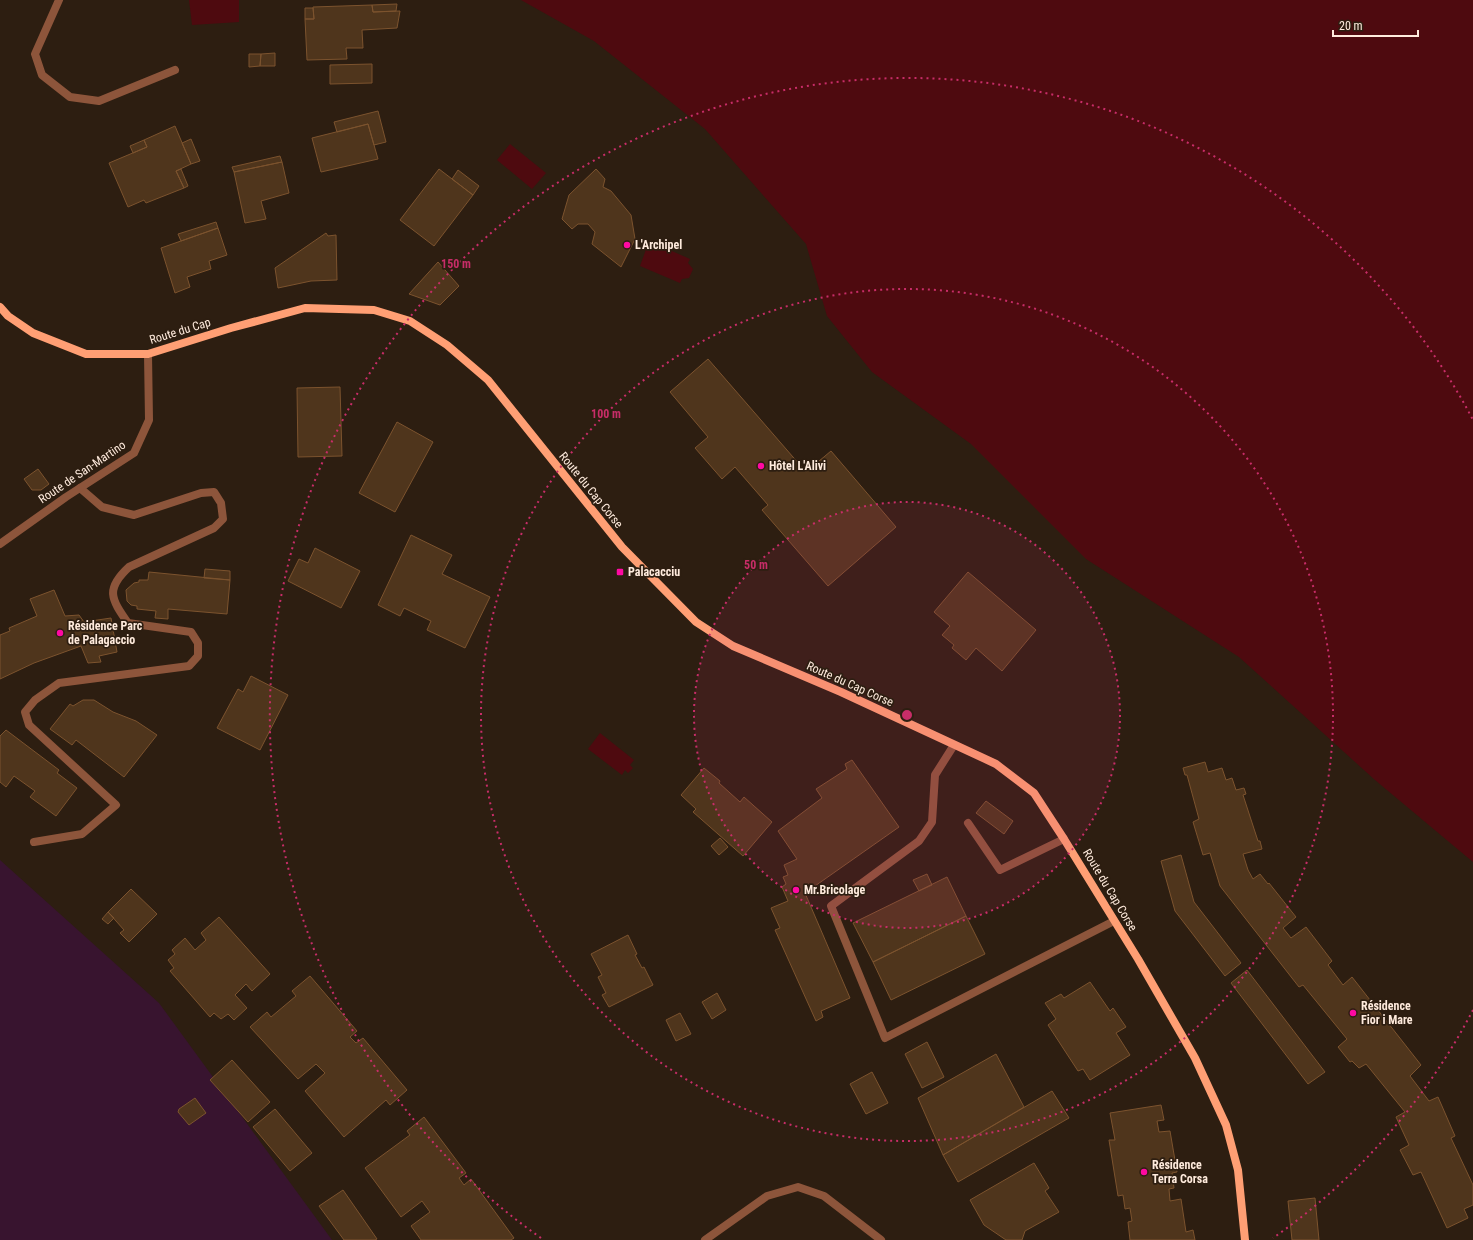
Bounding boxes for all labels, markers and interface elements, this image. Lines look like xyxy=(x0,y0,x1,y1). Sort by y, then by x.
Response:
scale bar xyxy=(1333,12,1418,38)
text: 20 m xyxy=(1339,19,1363,33)
place label: L'Archipel xyxy=(635,238,682,252)
marker: L'Archipel xyxy=(622,240,632,250)
text: 150 m xyxy=(441,257,471,271)
street label: Route du Cap xyxy=(148,315,212,347)
text: 100 m xyxy=(591,407,621,421)
street label: Route de San-Martino xyxy=(36,438,128,506)
street label: Route du Cap Corse xyxy=(556,449,626,531)
place label: Hôtel L'Alivi xyxy=(769,459,826,473)
marker: Hôtel L'Alivi xyxy=(756,461,766,471)
text: 50 m xyxy=(744,558,768,572)
place label: Palacacciu xyxy=(628,565,680,579)
marker: Palacacciu xyxy=(615,567,625,577)
place label: Résidence Parc de Palagaccio xyxy=(68,619,143,647)
marker: Résidence Parc de Palagaccio xyxy=(55,628,65,638)
street label: Route du Cap Corse xyxy=(804,659,896,710)
centre of rings xyxy=(900,708,914,722)
street label: Route du Cap Corse xyxy=(1080,846,1140,934)
place label: Mr.Bricolage xyxy=(804,883,865,897)
marker: Mr.Bricolage xyxy=(791,885,801,895)
place label: Résidence Fior i Mare xyxy=(1361,999,1413,1027)
marker: Résidence Fior i Mare xyxy=(1348,1008,1358,1018)
place label: Résidence Terra Corsa xyxy=(1152,1158,1208,1186)
marker: Résidence Terra Corsa xyxy=(1139,1167,1149,1177)

